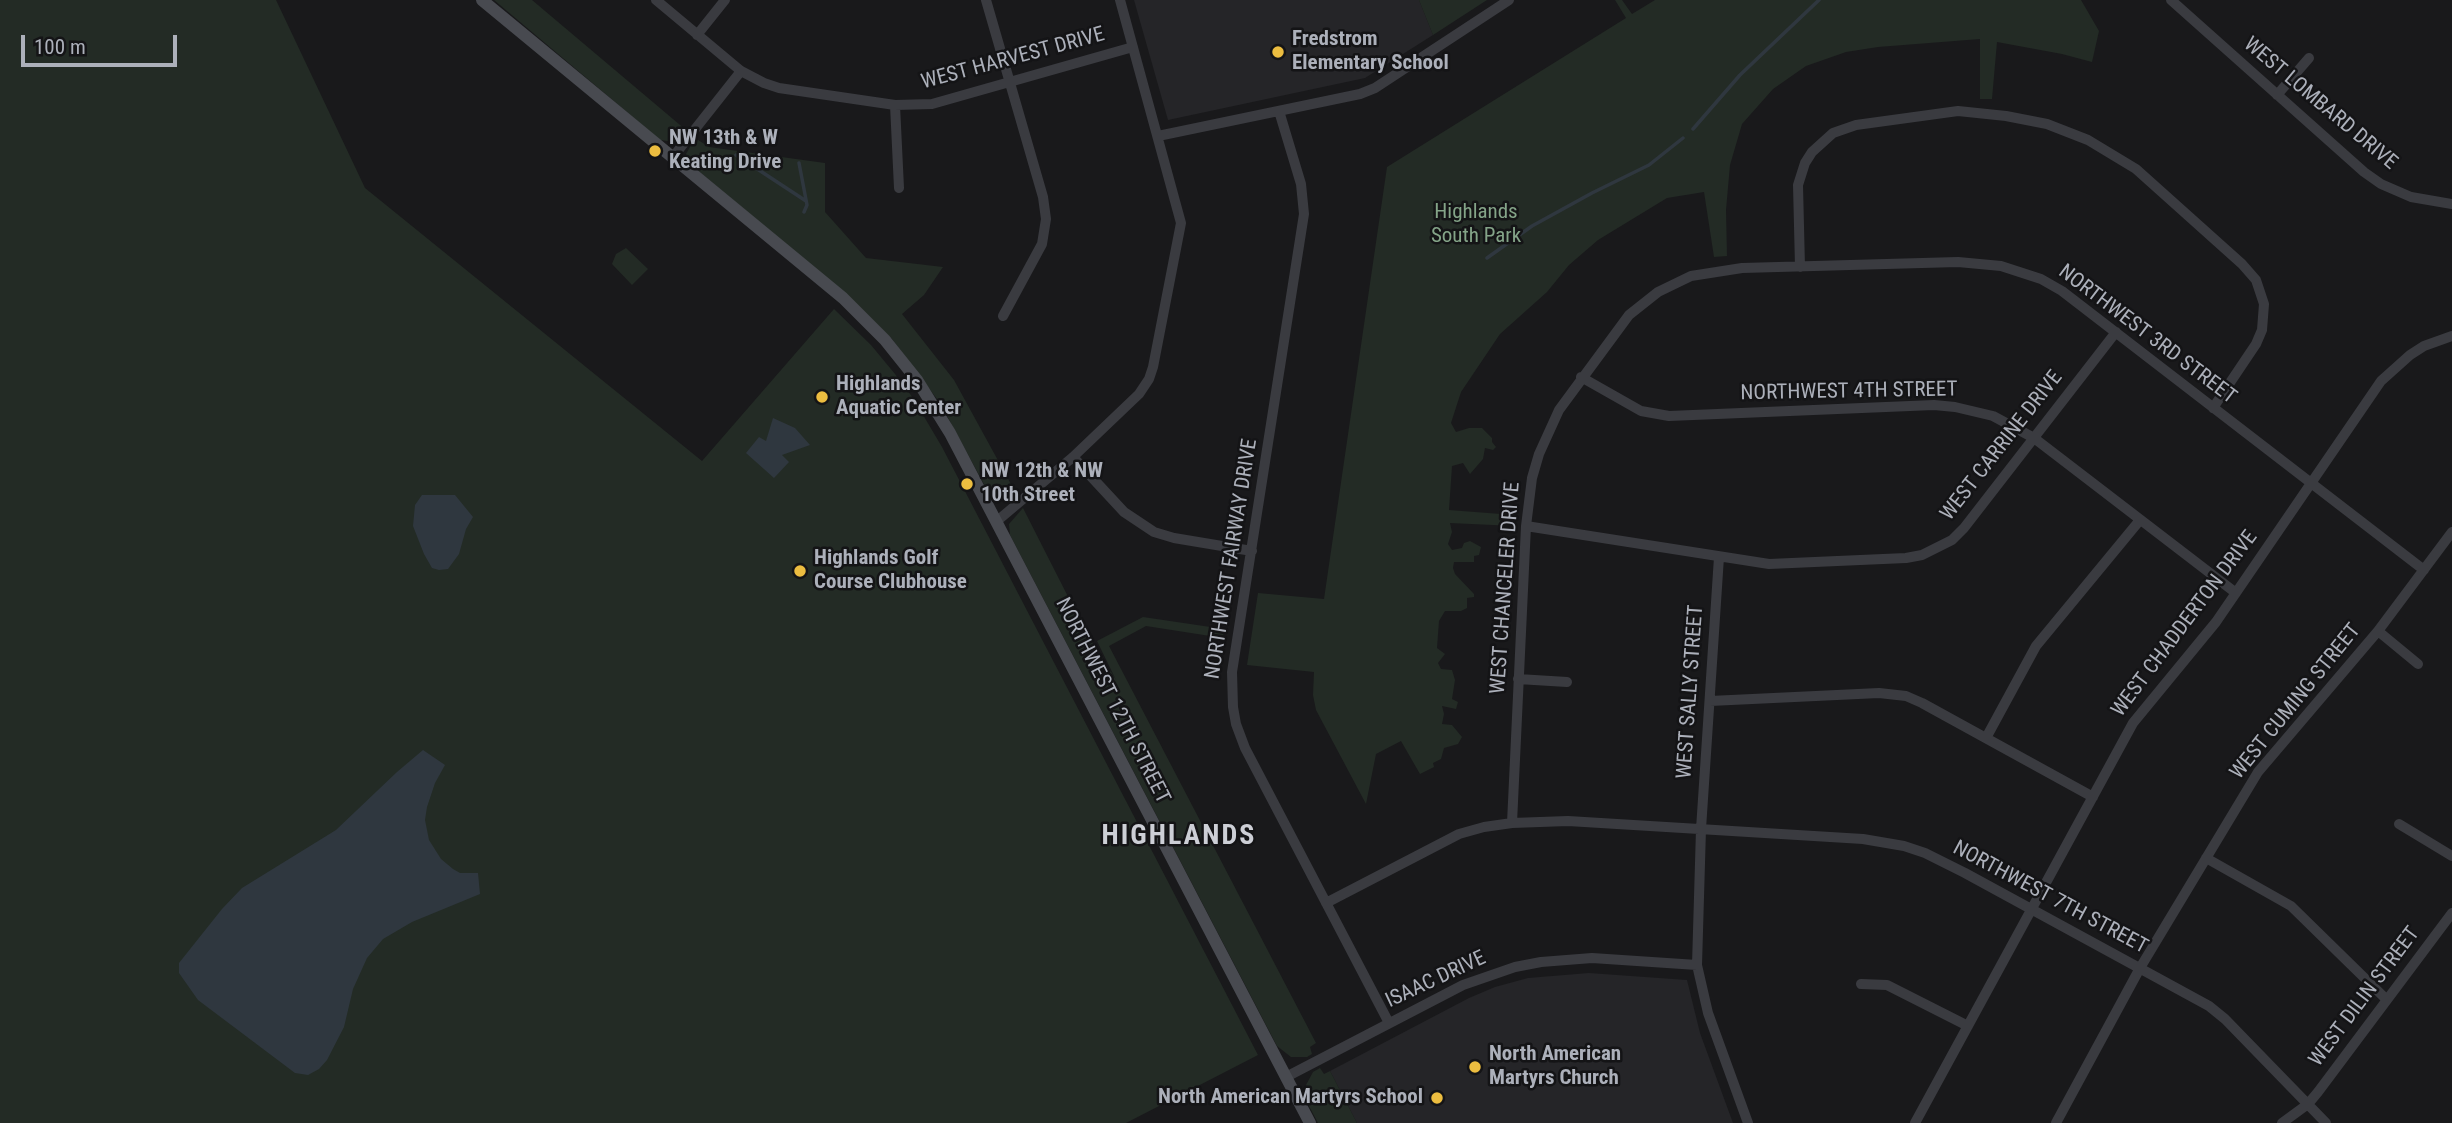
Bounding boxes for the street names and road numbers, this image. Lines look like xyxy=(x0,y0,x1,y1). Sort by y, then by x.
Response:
street label: WEST HARVEST DRIVE xyxy=(919,22,1107,96)
street label: WEST LOMBARD DRIVE xyxy=(2238,32,2402,176)
street label: NORTHWEST 3RD STREET xyxy=(2053,260,2241,410)
street label: WEST CARRINE DRIVE xyxy=(1936,366,2068,526)
street label: NORTHWEST 4TH STREET xyxy=(1740,378,1958,406)
street label: NORTHWEST FAIRWAY DRIVE xyxy=(1201,437,1263,681)
street label: WEST CHANCELER DRIVE xyxy=(1486,481,1526,695)
street label: WEST CHADDERTON DRIVE xyxy=(2107,526,2263,722)
street label: NORTHWEST 12TH STREET xyxy=(1049,594,1175,808)
street label: WEST SALLY STREET xyxy=(1672,604,1710,780)
street label: WEST CUMING STREET xyxy=(2225,619,2367,785)
street label: NORTHWEST 7TH STREET xyxy=(1948,836,2152,960)
street label: WEST DILIN STREET xyxy=(2304,922,2426,1072)
street label: ISAAC DRIVE xyxy=(1382,946,1490,1014)

